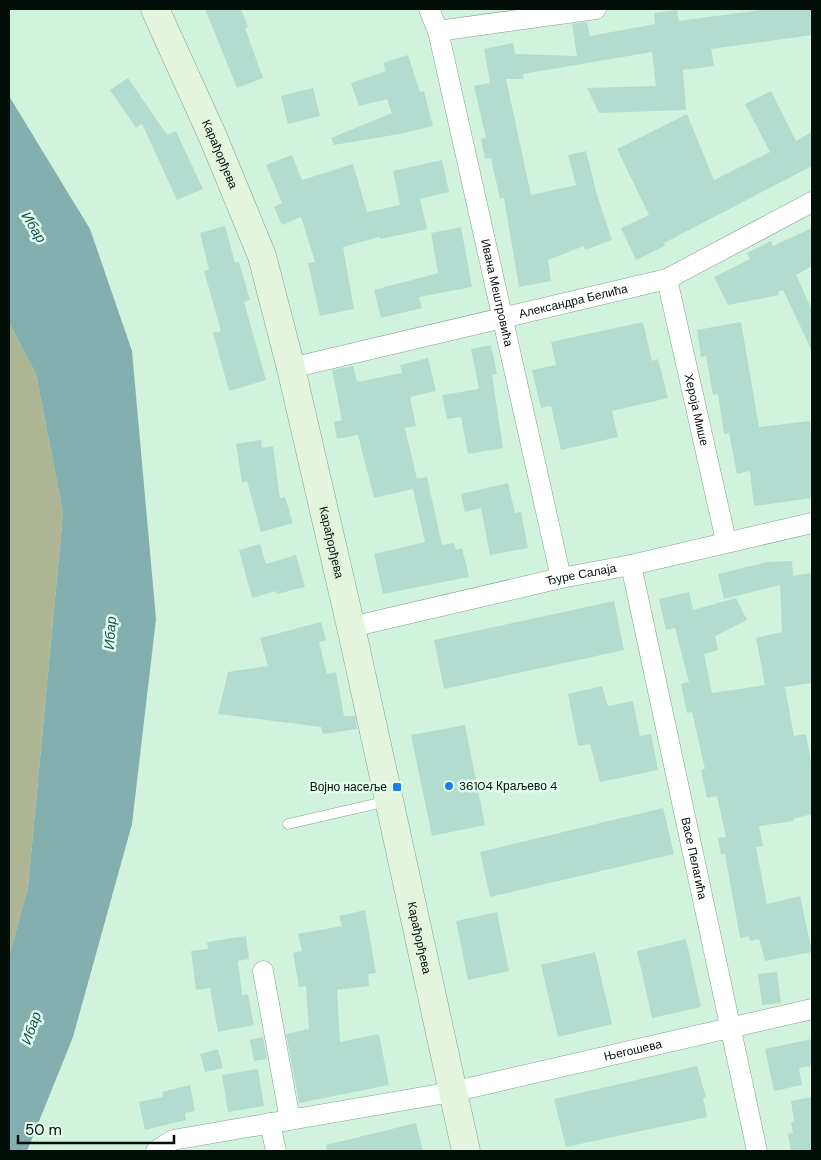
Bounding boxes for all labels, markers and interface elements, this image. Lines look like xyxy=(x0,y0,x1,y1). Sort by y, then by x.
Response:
street label: Карађорђева xyxy=(198,117,242,191)
water label: Ибар xyxy=(17,208,51,246)
street label: Ивана Мештровића xyxy=(477,237,517,348)
street label: Александра Белића xyxy=(517,281,629,322)
street label: Хероја Мише xyxy=(681,372,712,448)
street label: Карађорђева xyxy=(315,505,348,580)
street label: Ђуре Салаја xyxy=(544,560,618,589)
water label: Ибар xyxy=(100,615,120,650)
place label: 36104 Краљево 4 xyxy=(459,778,557,794)
place label: Војно насеље xyxy=(310,779,387,795)
marker: 36104 Краљево 4 xyxy=(443,780,455,792)
marker: Војно насеље xyxy=(391,781,403,793)
street label: Васе Пелагића xyxy=(677,816,711,901)
street label: Карађорђева xyxy=(404,900,435,976)
water label: Ибар xyxy=(17,1009,45,1047)
street label: Његошева xyxy=(602,1036,664,1065)
scale bar xyxy=(18,1112,174,1144)
text: 50 m xyxy=(25,1120,62,1140)

